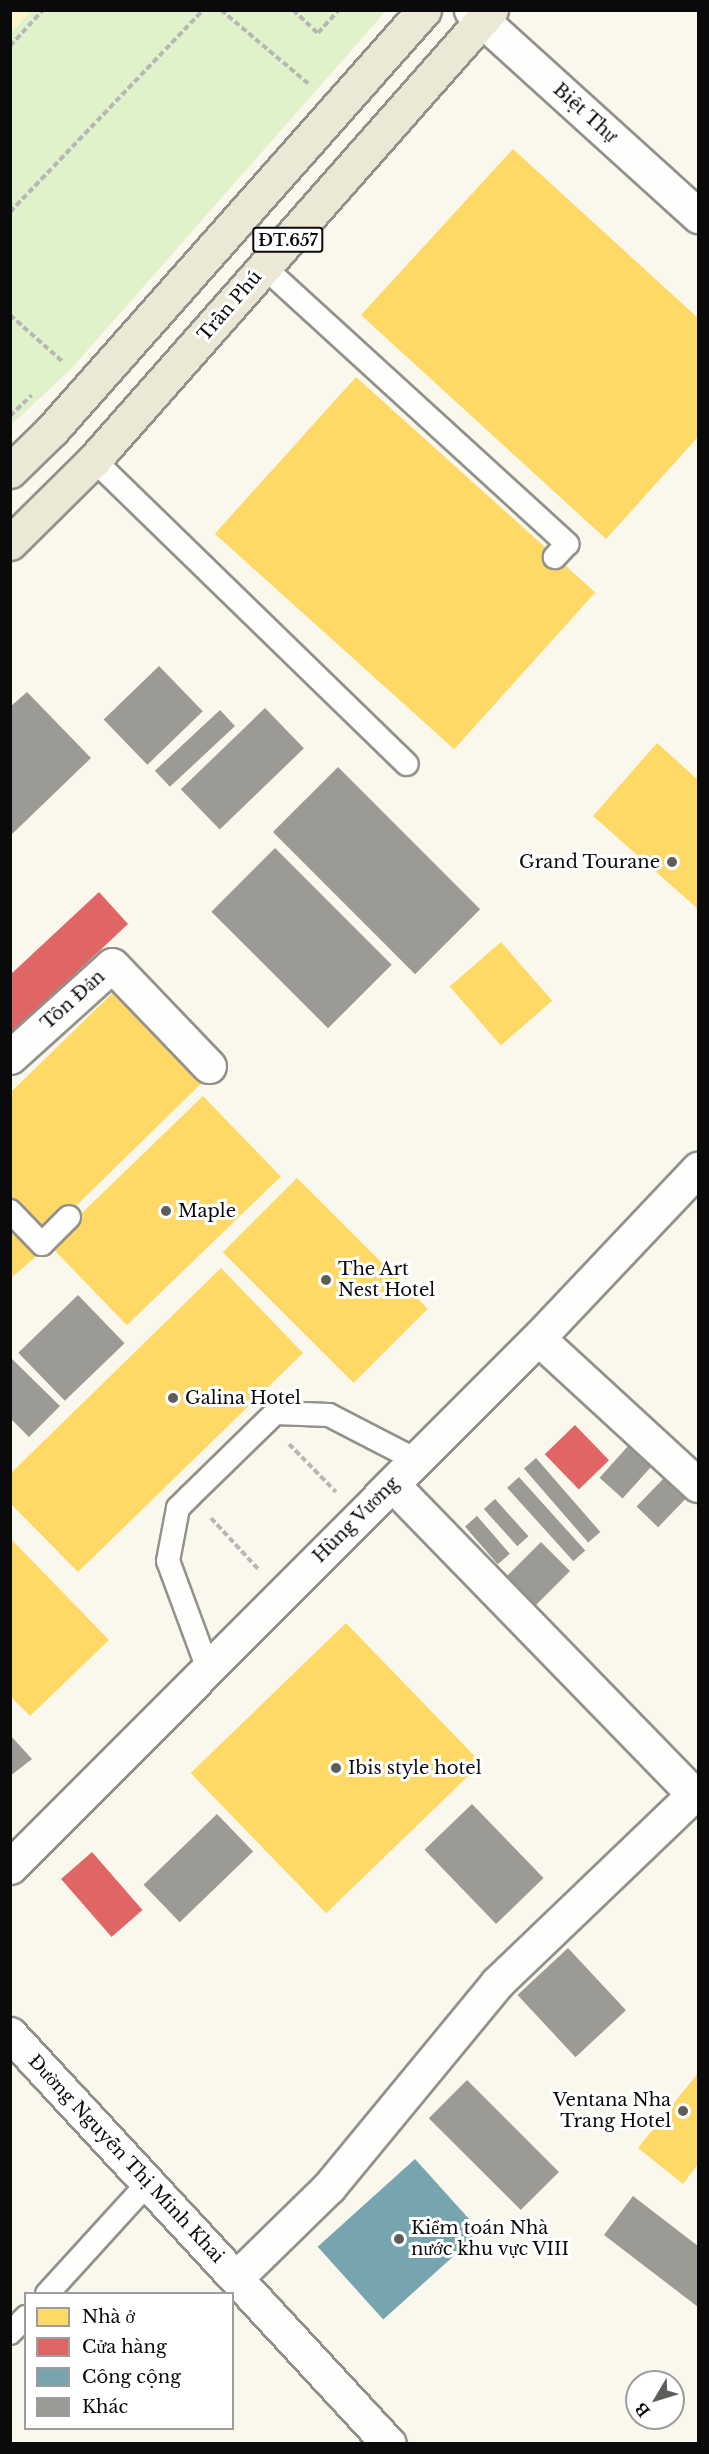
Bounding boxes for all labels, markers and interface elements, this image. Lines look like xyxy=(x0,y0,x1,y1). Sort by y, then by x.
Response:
street label: Biệt Thự xyxy=(548,78,622,148)
road number: ĐT.657 xyxy=(252,227,324,253)
street label: Trần Phú xyxy=(194,266,266,346)
place label: Grand Tourane xyxy=(519,851,660,873)
marker: Grand Tourane xyxy=(665,855,679,869)
street label: Tôn Đản xyxy=(36,965,110,1035)
place label: Maple xyxy=(178,1200,236,1222)
marker: Maple xyxy=(159,1204,173,1218)
place label: The Art Nest Hotel xyxy=(338,1259,435,1302)
marker: The Art Nest Hotel xyxy=(319,1273,333,1287)
place label: Galina Hotel xyxy=(185,1387,301,1409)
marker: Galina Hotel xyxy=(166,1391,180,1405)
street label: Hùng Vương xyxy=(307,1471,405,1569)
place label: Ibis style hotel xyxy=(348,1757,481,1779)
marker: Ibis style hotel xyxy=(329,1761,343,1775)
street label: Đường Nguyễn Thị Minh Khai xyxy=(23,2049,229,2269)
place label: Ventana Nha Trang Hotel xyxy=(553,2090,671,2132)
marker: Ventana Nha Trang Hotel xyxy=(676,2104,690,2118)
place label: Kiểm toán Nhà nước khu vực VIII xyxy=(411,2218,574,2260)
marker: Kiểm toán Nhà nước khu vực VIII xyxy=(392,2232,406,2246)
legend xyxy=(24,2292,234,2430)
text: Nhà ở xyxy=(82,2306,135,2328)
text: Cửa hàng xyxy=(82,2336,167,2358)
text: Công cộng xyxy=(82,2366,181,2388)
north arrow xyxy=(625,2370,685,2430)
text: Khác xyxy=(82,2396,128,2418)
text: B xyxy=(631,2399,654,2421)

